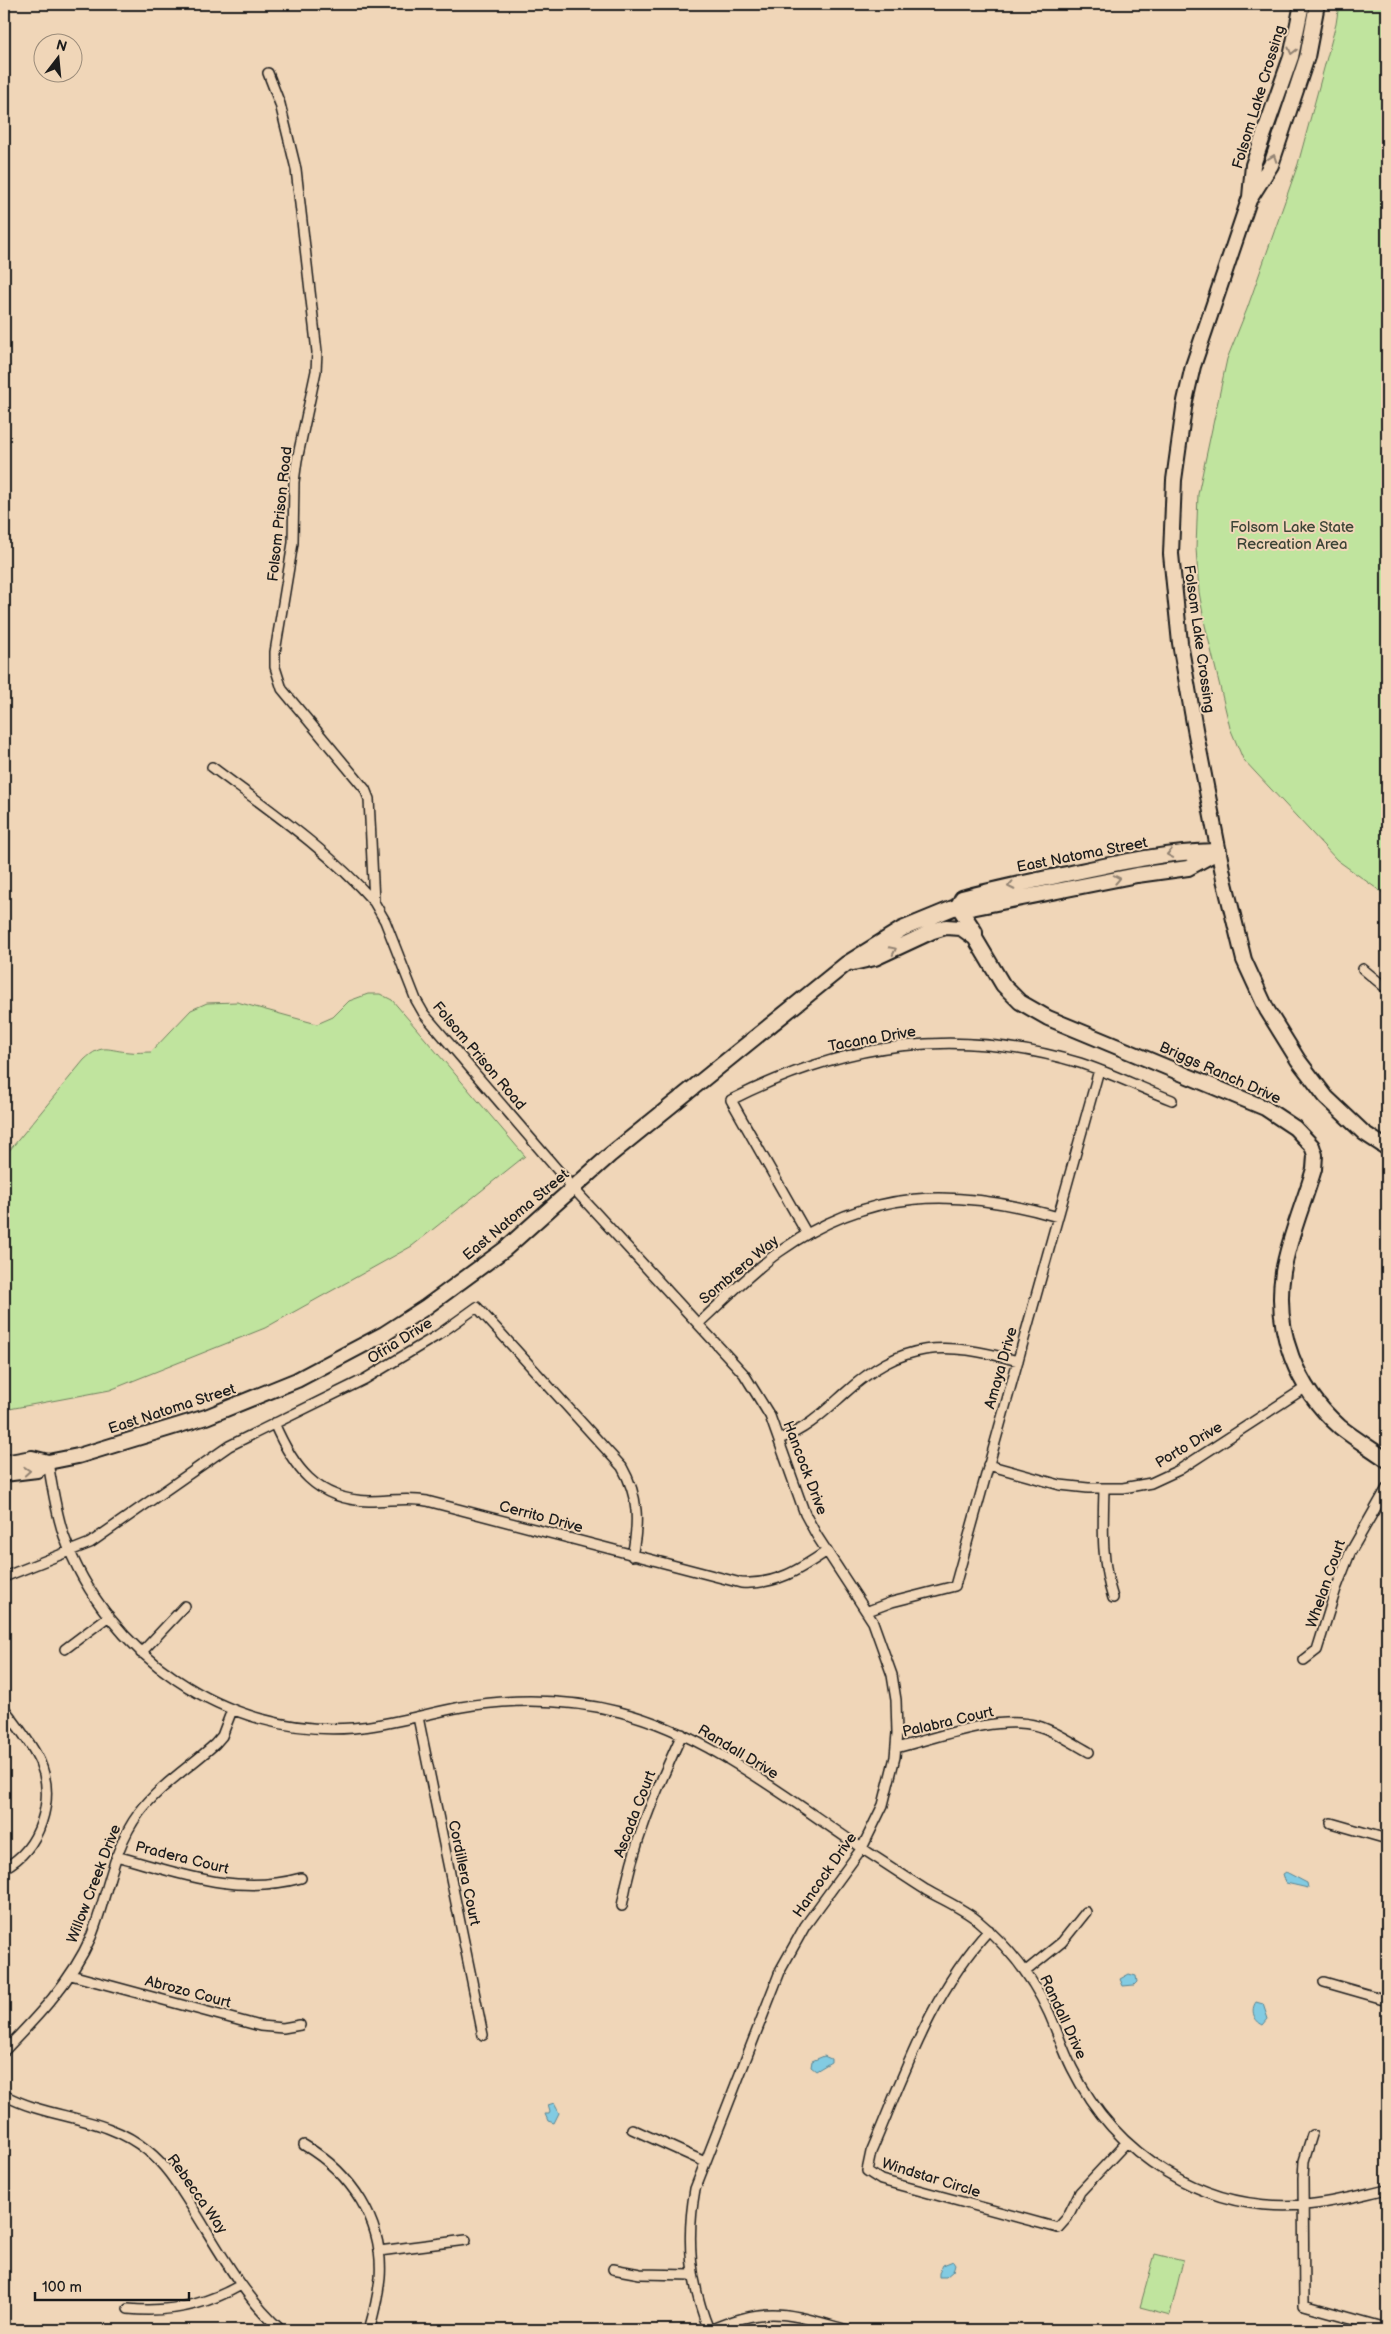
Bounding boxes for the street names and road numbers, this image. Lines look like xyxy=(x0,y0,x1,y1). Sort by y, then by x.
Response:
street label: Folsom Lake Crossing xyxy=(1228,23,1290,171)
street label: Folsom Prison Road xyxy=(263,445,297,583)
street label: Folsom Lake Crossing xyxy=(1179,564,1219,714)
street label: East Natoma Street xyxy=(1015,833,1149,877)
street label: Folsom Prison Road xyxy=(428,998,530,1114)
street label: Tacana Drive xyxy=(827,1022,917,1056)
street label: Briggs Ranch Drive xyxy=(1156,1038,1284,1108)
street label: East Natoma Street xyxy=(459,1165,573,1265)
street label: Sombrero Way xyxy=(695,1231,783,1309)
street label: Ofria Drive xyxy=(364,1314,436,1368)
street label: Amaya Drive xyxy=(980,1325,1022,1411)
street label: East Natoma Street xyxy=(106,1379,238,1439)
street label: Hancock Drive xyxy=(778,1418,832,1518)
street label: Porto Drive xyxy=(1152,1418,1226,1472)
street label: Cerrito Drive xyxy=(497,1497,585,1537)
street label: Whelan Court xyxy=(1302,1537,1350,1631)
street label: Palabra Court xyxy=(901,1702,996,1742)
street label: Randall Drive xyxy=(694,1720,782,1784)
street label: Ascada Court xyxy=(610,1768,660,1860)
street label: Cordillera Court xyxy=(444,1819,485,1928)
street label: Willow Creek Drive xyxy=(63,1822,125,1946)
street label: Hancock Drive xyxy=(789,1829,861,1921)
street label: Pradera Court xyxy=(133,1837,231,1879)
street label: Abrozo Court xyxy=(143,1971,233,2013)
street label: Randall Drive xyxy=(1035,1972,1091,2062)
street label: Rebecca Way xyxy=(163,2150,232,2238)
street label: Windstar Circle xyxy=(879,2154,983,2202)

